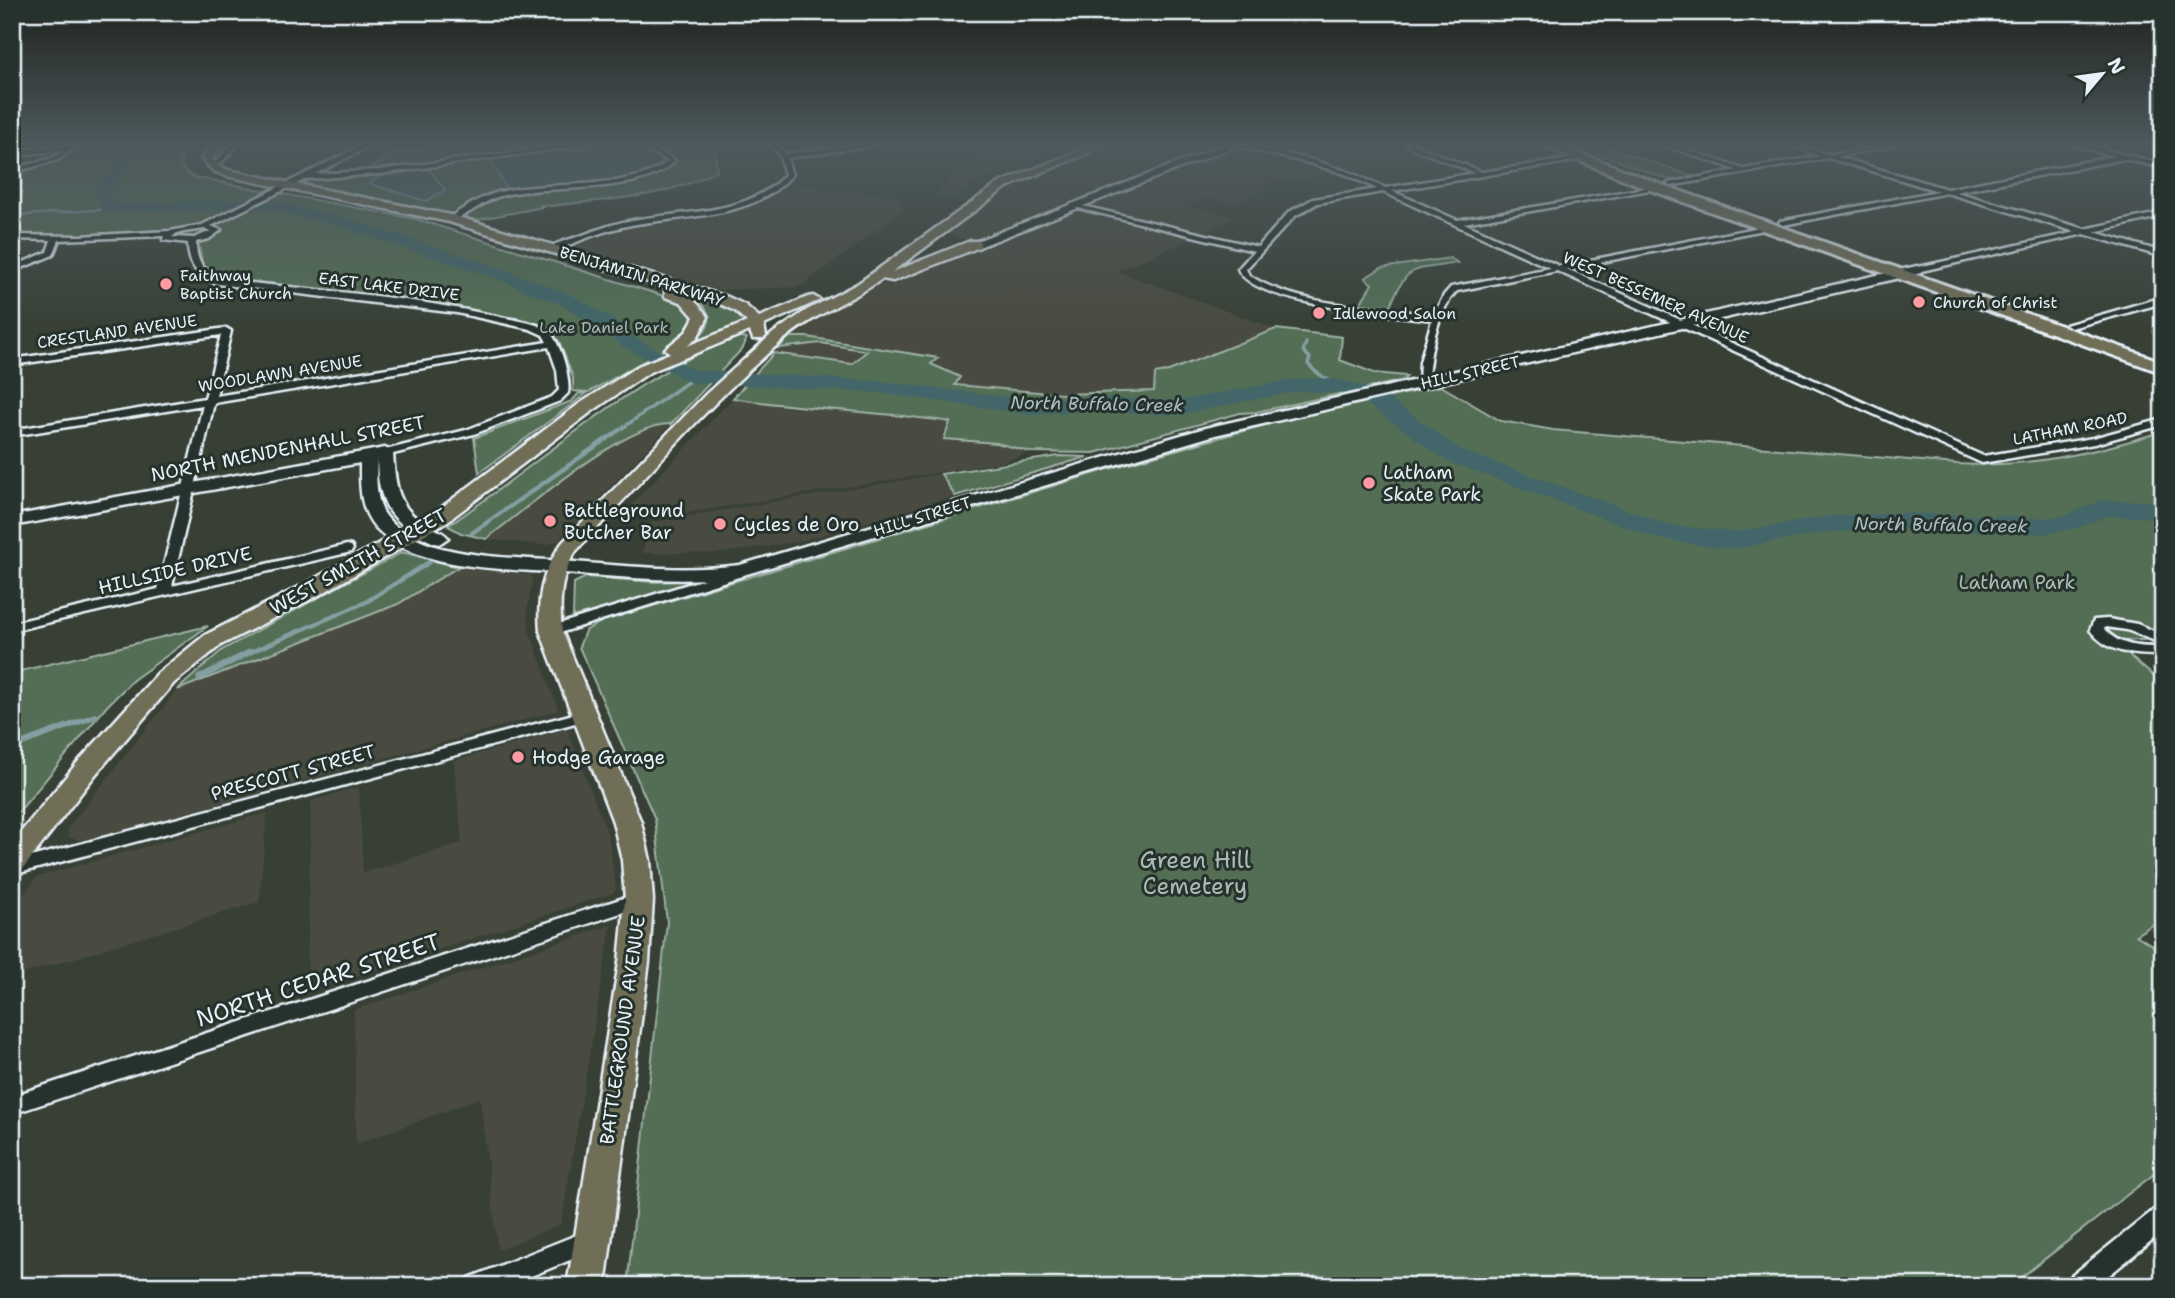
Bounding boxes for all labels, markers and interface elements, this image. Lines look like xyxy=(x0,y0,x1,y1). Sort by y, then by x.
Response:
north arrow xyxy=(2066,38,2136,108)
text: N xyxy=(2102,53,2131,79)
street label: BENJAMIN PARKWAY xyxy=(557,241,727,312)
street label: WEST BESSEMER AVENUE xyxy=(1559,247,1752,348)
place label: Faithway Baptist Church xyxy=(180,265,292,304)
street label: EAST LAKE DRIVE xyxy=(317,267,461,306)
marker: Faithway Baptist Church xyxy=(158,276,174,292)
place label: Church of Christ xyxy=(1933,292,2057,313)
marker: Church of Christ xyxy=(1911,294,1927,310)
place label: Idlewood Salon xyxy=(1333,303,1456,324)
marker: Idlewood Salon xyxy=(1311,305,1327,321)
street label: CRESTLAND AVENUE xyxy=(36,310,198,353)
park label: Lake Daniel Park xyxy=(539,317,669,338)
street label: WOODLAWN AVENUE xyxy=(197,350,364,397)
street label: HILL STREET xyxy=(1418,351,1522,394)
water label: North Buffalo Creek xyxy=(1010,390,1185,418)
street label: LATHAM ROAD xyxy=(2011,407,2129,450)
street label: NORTH MENDENHALL STREET xyxy=(149,410,428,487)
place label: Latham Skate Park xyxy=(1383,460,1481,507)
marker: Latham Skate Park xyxy=(1361,475,1377,491)
street label: HILL STREET xyxy=(871,492,974,541)
place label: Battleground Butcher Bar xyxy=(564,498,684,545)
street label: WEST SMITH STREET xyxy=(265,502,451,621)
water label: North Buffalo Creek xyxy=(1854,511,2029,539)
place label: Cycles de Oro xyxy=(734,512,859,537)
marker: Battleground Butcher Bar xyxy=(542,513,558,529)
marker: Cycles de Oro xyxy=(712,516,728,532)
street label: HILLSIDE DRIVE xyxy=(96,541,255,600)
park label: Latham Park xyxy=(1959,570,2076,595)
street label: PRESCOTT STREET xyxy=(208,738,378,806)
place label: Hodge Garage xyxy=(532,745,665,770)
marker: Hodge Garage xyxy=(510,749,526,765)
park label: Green Hill Cemetery xyxy=(1139,845,1251,901)
street label: BATTLEGROUND AVENUE xyxy=(594,914,651,1146)
street label: NORTH CEDAR STREET xyxy=(192,926,444,1034)

